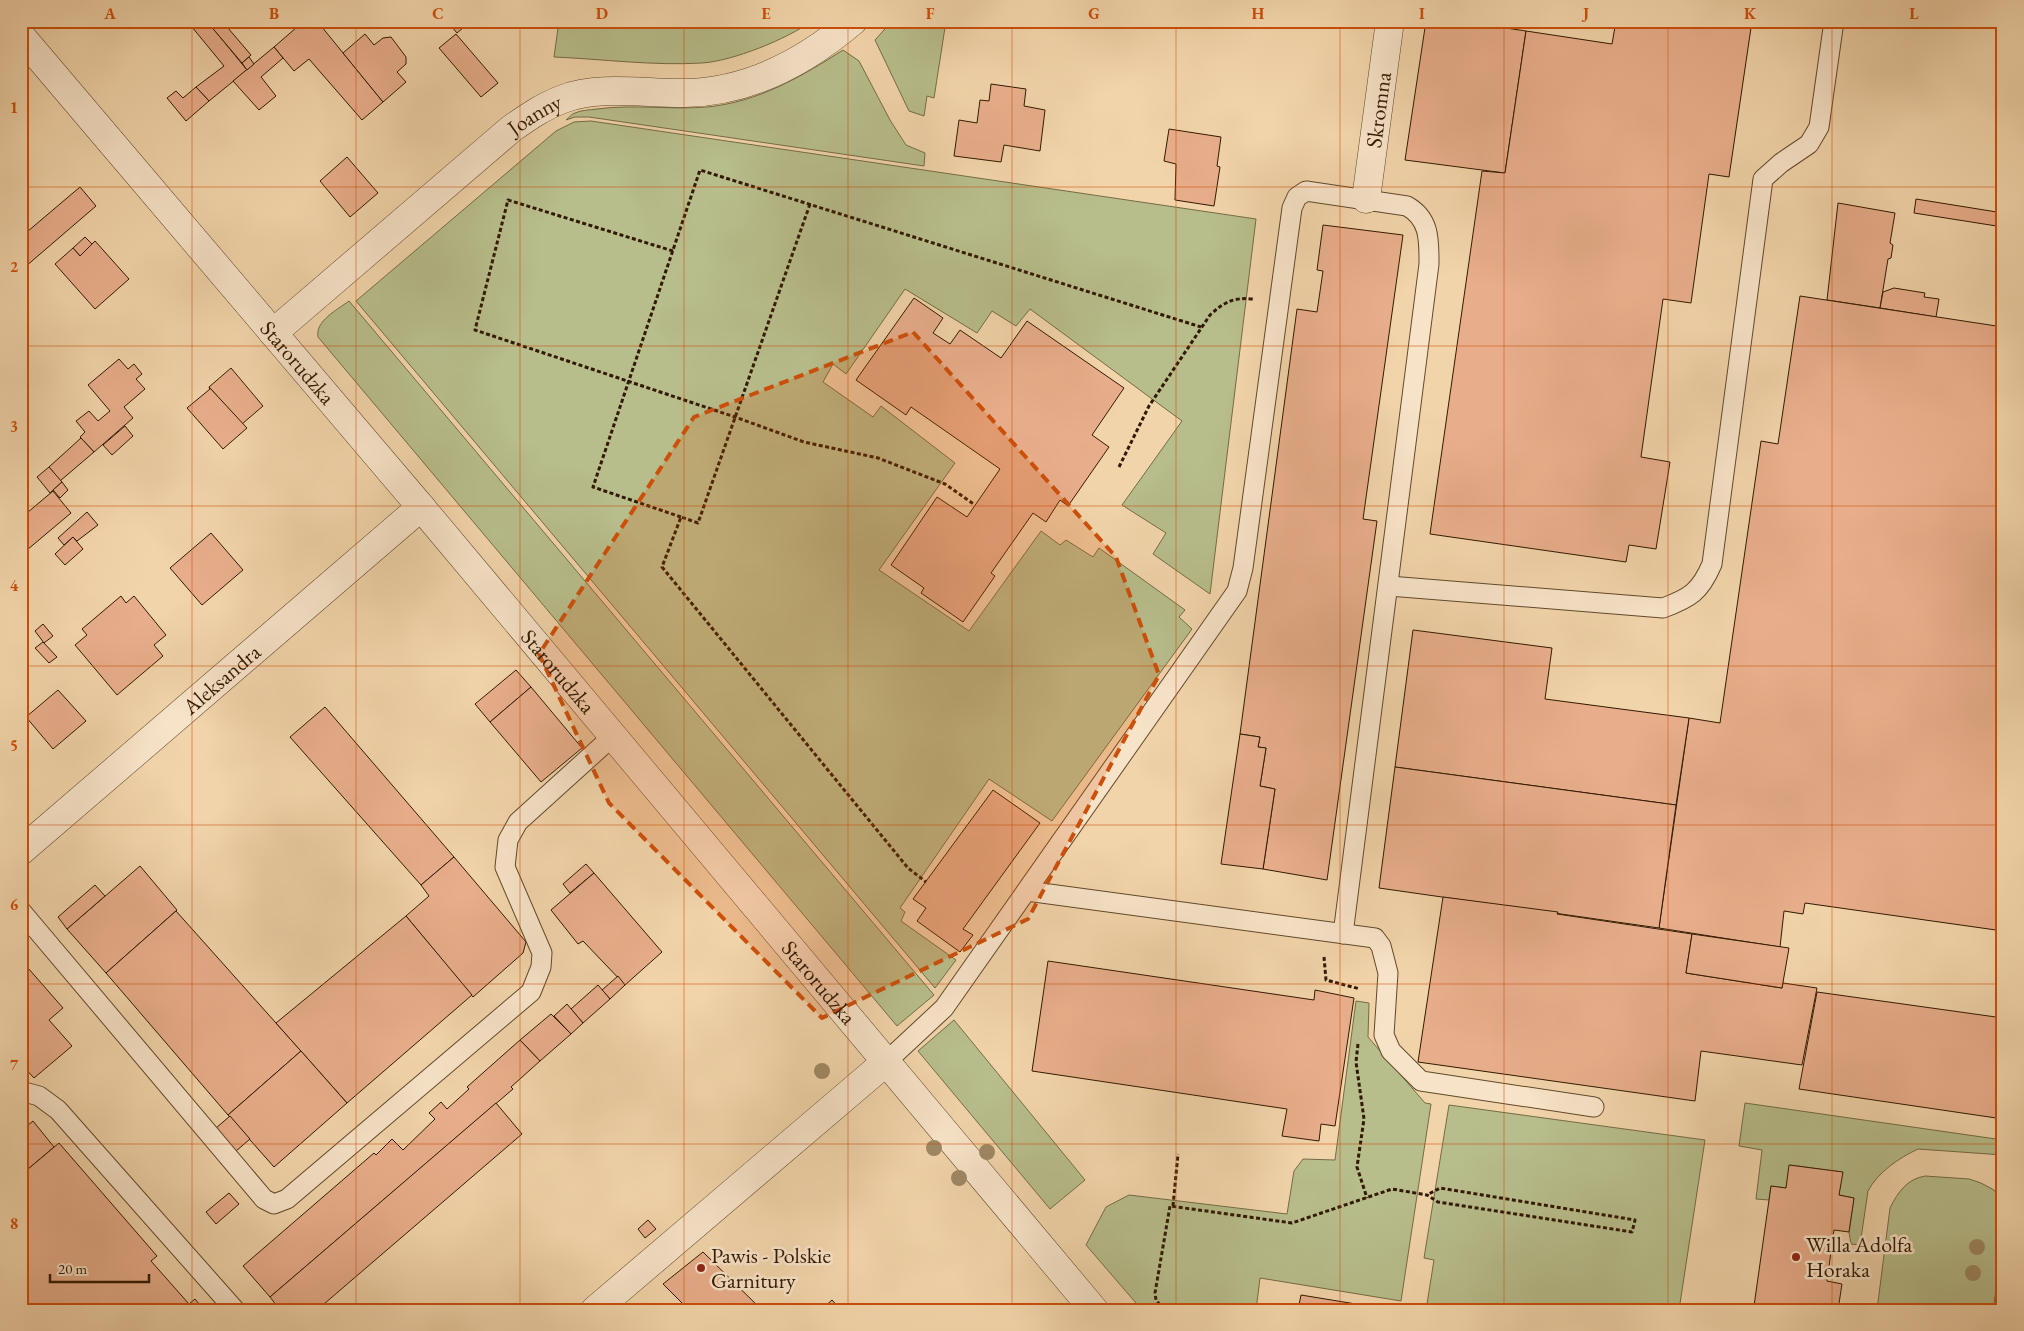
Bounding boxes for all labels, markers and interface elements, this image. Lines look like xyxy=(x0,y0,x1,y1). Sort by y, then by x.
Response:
text: A xyxy=(103,3,116,24)
text: B xyxy=(269,3,279,24)
text: C xyxy=(432,3,444,24)
text: D xyxy=(596,3,608,24)
text: E xyxy=(761,3,771,24)
text: F xyxy=(926,3,935,24)
text: G xyxy=(1088,3,1100,24)
text: H xyxy=(1252,3,1265,24)
text: I xyxy=(1419,3,1425,24)
text: J xyxy=(1581,3,1589,24)
text: K xyxy=(1744,3,1757,24)
text: L xyxy=(1909,3,1919,24)
street label: Skromna xyxy=(1359,70,1398,150)
street label: Joanny xyxy=(500,87,566,143)
text: 1 xyxy=(10,97,18,118)
text: 2 xyxy=(10,256,19,277)
street label: Starorudzka xyxy=(254,314,342,411)
text: 3 xyxy=(10,416,18,437)
text: 4 xyxy=(10,575,19,596)
street label: Starorudzka xyxy=(514,623,602,720)
street label: Aleksandra xyxy=(176,637,267,722)
text: 5 xyxy=(10,735,18,756)
text: 6 xyxy=(10,894,19,915)
street label: Starorudzka xyxy=(775,934,863,1031)
text: 7 xyxy=(10,1054,19,1075)
text: 8 xyxy=(10,1213,18,1234)
place label: Willa Adolfa Horaka xyxy=(1806,1230,1912,1284)
place label: Pawis - Polskie Garnitury xyxy=(711,1241,831,1295)
scale bar xyxy=(50,1251,149,1283)
marker: Willa Adolfa Horaka xyxy=(1790,1251,1802,1263)
text: 20 m xyxy=(58,1259,87,1278)
marker: Pawis - Polskie Garnitury xyxy=(695,1262,707,1274)

